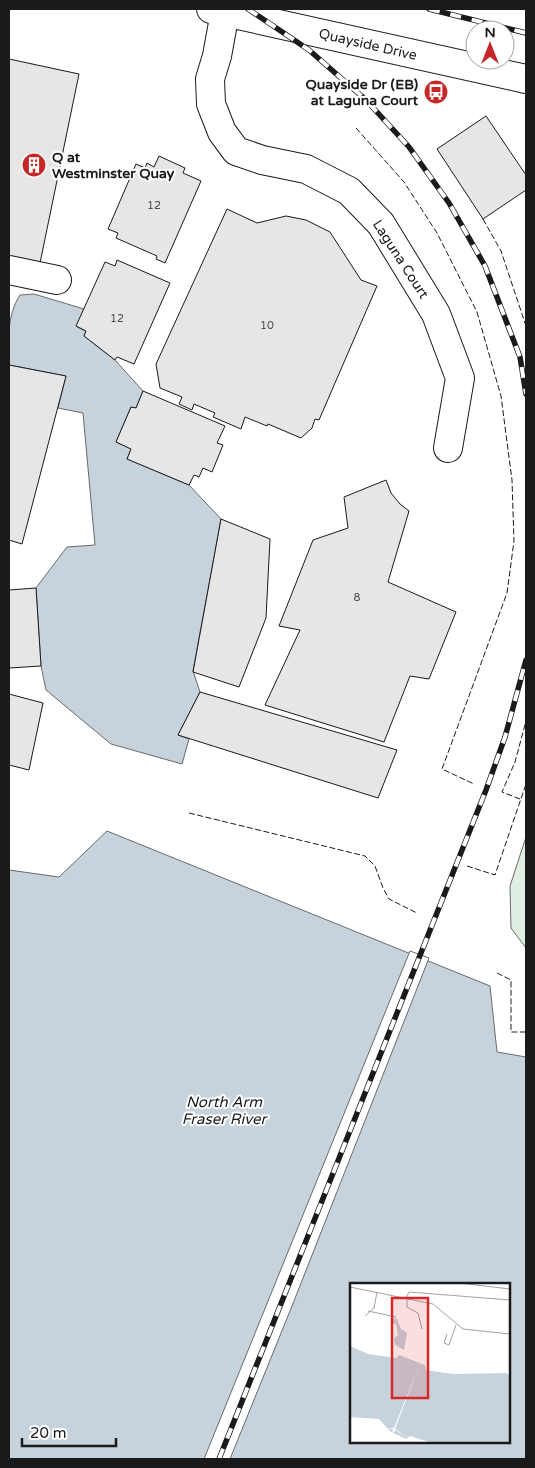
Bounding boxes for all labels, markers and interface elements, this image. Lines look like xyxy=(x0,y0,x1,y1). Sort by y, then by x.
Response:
north arrow xyxy=(465,20,515,70)
text: N xyxy=(484,24,496,41)
street label: Quayside Drive xyxy=(317,25,419,64)
place label: Quayside Dr (EB) at Laguna Court xyxy=(306,76,419,109)
bus stop icon: Quayside Dr (EB) at Laguna Court xyxy=(423,79,449,105)
place label: Q at Westminster Quay xyxy=(52,149,175,182)
building icon: Q at Westminster Quay xyxy=(21,152,47,178)
house number: 12 xyxy=(147,199,161,212)
street label: Laguna Court xyxy=(369,217,433,302)
house number: 12 xyxy=(110,312,124,325)
house number: 10 xyxy=(260,319,274,332)
house number: 8 xyxy=(354,591,361,604)
water label: North Arm Fraser River xyxy=(182,1093,269,1128)
inset map xyxy=(350,1283,510,1443)
scale bar xyxy=(22,1416,116,1448)
text: 20 m xyxy=(30,1424,67,1442)

